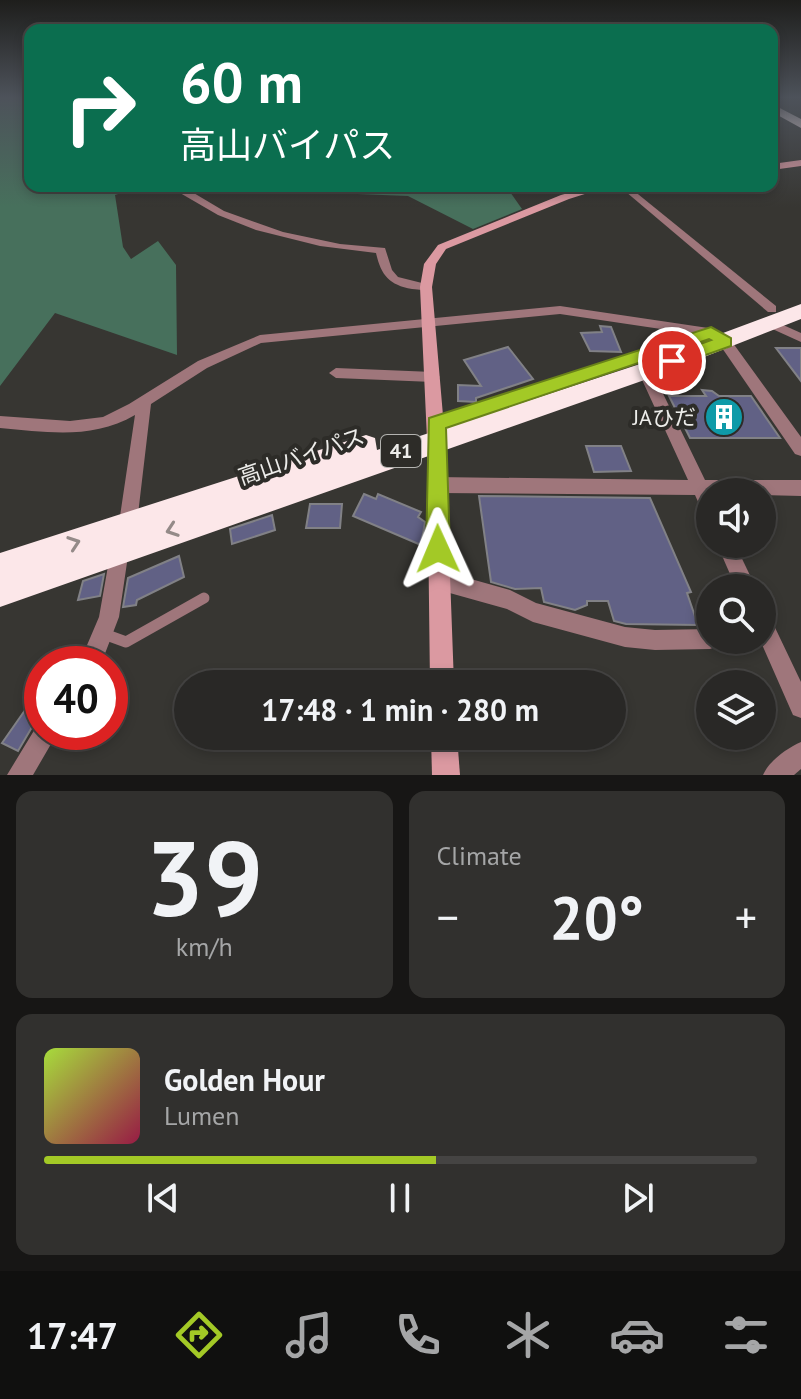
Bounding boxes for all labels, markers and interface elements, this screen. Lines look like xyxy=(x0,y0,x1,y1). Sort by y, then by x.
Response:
text: 60 m xyxy=(180,46,303,118)
icon: right xyxy=(48,56,152,160)
text: 高山バイパス xyxy=(180,121,395,168)
pin xyxy=(638,327,706,395)
icon: arrive xyxy=(650,339,694,383)
building icon: JAひだ xyxy=(703,396,745,438)
place label: JAひだ xyxy=(632,403,696,431)
street label: 高山バイパス xyxy=(234,421,368,491)
road number: 41 xyxy=(381,435,421,467)
map controls xyxy=(696,478,776,750)
button: sound xyxy=(696,478,776,558)
position arrow xyxy=(396,507,480,591)
one-way arrow xyxy=(166,521,180,537)
one-way arrow xyxy=(66,536,80,552)
button: search xyxy=(696,574,776,654)
speed limit sign: 40 xyxy=(24,646,128,750)
button: layers xyxy=(696,670,776,750)
text: 17:48 · 1 min · 280 m xyxy=(261,690,539,729)
text: 39 xyxy=(145,810,263,945)
text: Climate xyxy=(437,839,522,872)
text: 20° xyxy=(550,878,644,956)
text: − xyxy=(437,888,459,945)
text: + xyxy=(735,888,757,945)
text: km/h xyxy=(176,930,233,963)
text: Golden Hour xyxy=(164,1060,325,1099)
text: Lumen xyxy=(164,1099,239,1132)
icon: previous xyxy=(141,1176,185,1220)
icon: pause xyxy=(378,1176,422,1220)
icon: next xyxy=(616,1176,660,1220)
icon: directions xyxy=(171,1307,227,1363)
icon: music xyxy=(281,1307,337,1363)
icon: phone xyxy=(390,1307,446,1363)
icon: climate xyxy=(500,1307,556,1363)
icon: car xyxy=(609,1307,665,1363)
icon: filters xyxy=(718,1307,774,1363)
text: 17:47 xyxy=(27,1312,118,1359)

